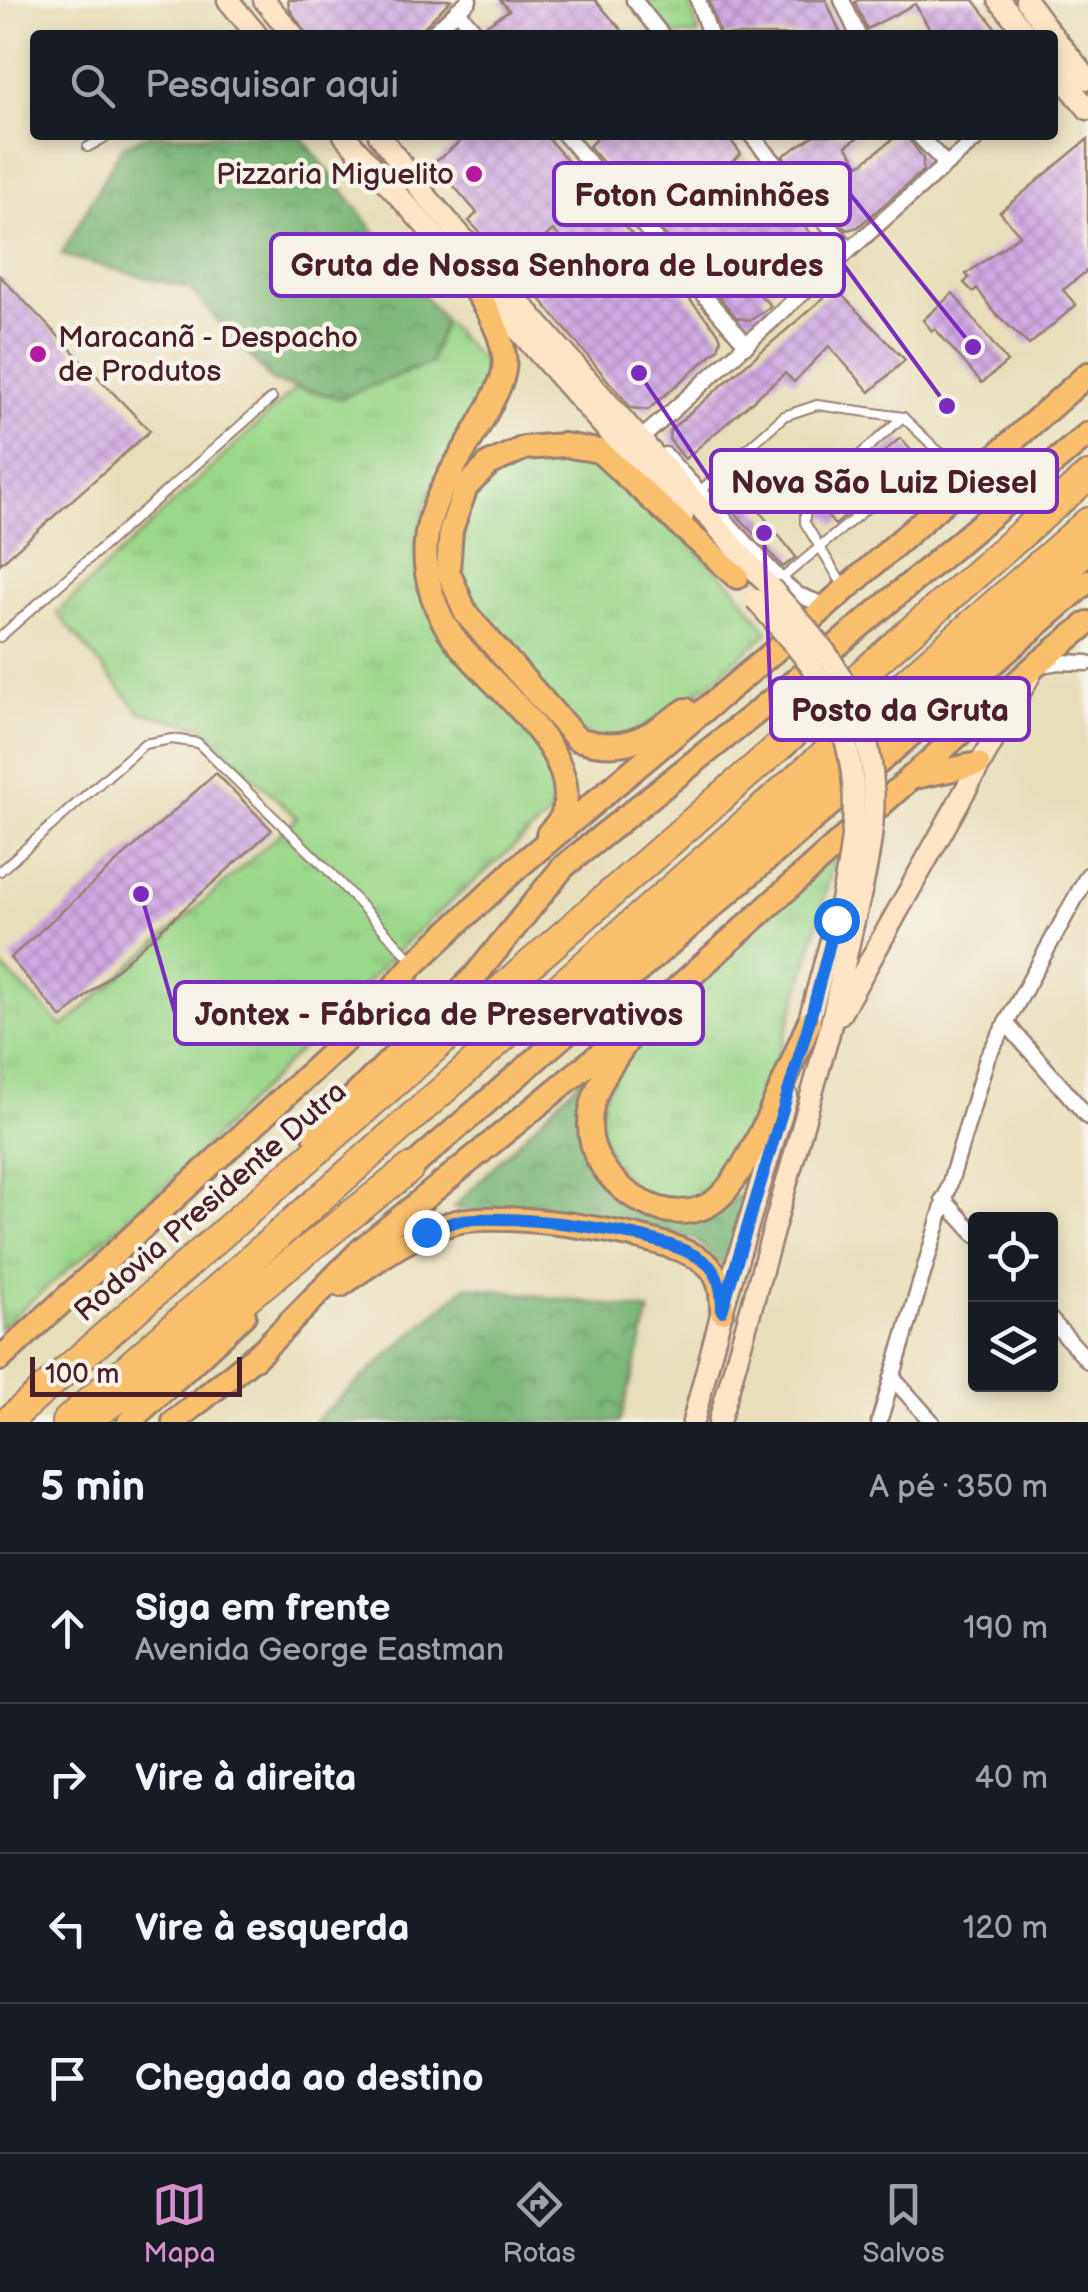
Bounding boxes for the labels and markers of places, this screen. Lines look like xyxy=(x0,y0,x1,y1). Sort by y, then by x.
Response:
place label: Pizzaria Miguelito xyxy=(216,157,454,193)
marker: Pizzaria Miguelito xyxy=(463,163,485,185)
callout: Foton Caminhões xyxy=(554,163,850,225)
callout: Gruta de Nossa Senhora de Lourdes xyxy=(271,234,844,296)
place label: Maracanã - Despacho de Produtos xyxy=(58,320,358,390)
marker: Maracanã - Despacho de Produtos xyxy=(27,343,49,365)
callout: Nova São Luiz Diesel xyxy=(711,450,1057,512)
callout: Posto da Gruta xyxy=(771,678,1029,740)
callout: Jontex - Fábrica de Preservativos xyxy=(175,982,703,1044)

